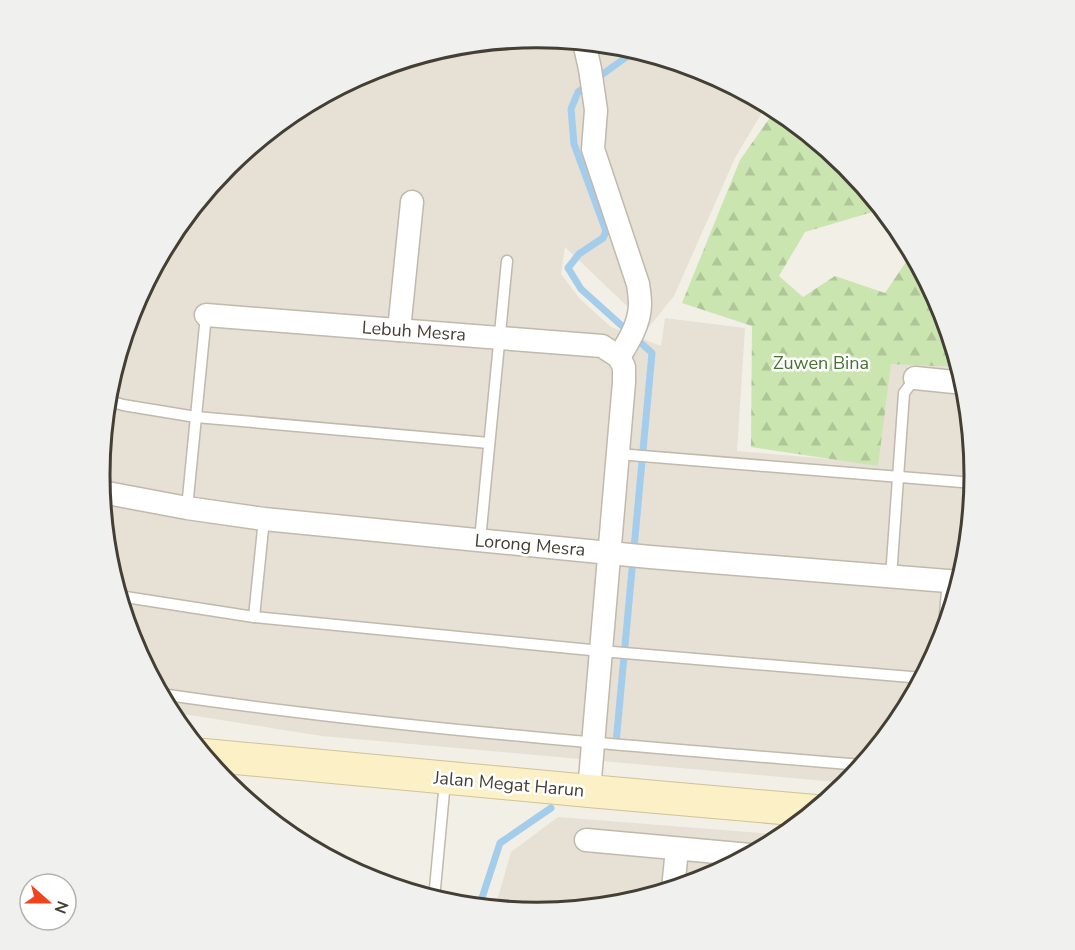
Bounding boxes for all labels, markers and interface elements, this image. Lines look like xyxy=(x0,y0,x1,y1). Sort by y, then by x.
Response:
street label: Lebuh Mesra xyxy=(361,315,467,347)
park label: Zuwen Bina xyxy=(773,351,869,375)
street label: Lorong Mesra xyxy=(474,528,586,562)
street label: Jalan Megat Harun xyxy=(432,765,585,803)
north arrow xyxy=(18,872,78,932)
text: N xyxy=(49,897,73,917)

